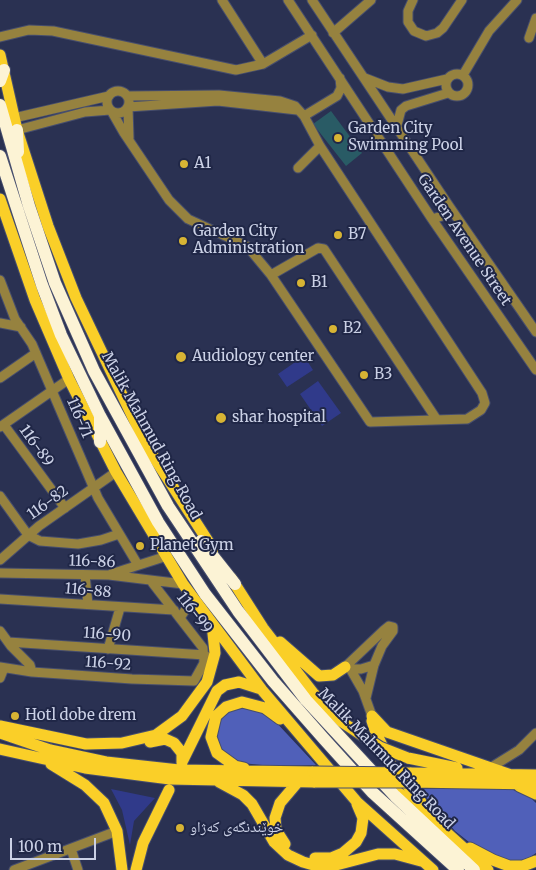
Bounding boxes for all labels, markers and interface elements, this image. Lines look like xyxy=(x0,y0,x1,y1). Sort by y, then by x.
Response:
place label: Garden City Swimming Pool xyxy=(348,120,463,155)
marker: Garden City Swimming Pool xyxy=(332,132,344,144)
place label: A1 xyxy=(194,155,211,173)
marker: A1 xyxy=(178,158,190,170)
street label: Garden Avenue Street xyxy=(413,171,515,309)
place label: Garden City Administration xyxy=(193,223,304,258)
place label: B7 xyxy=(348,226,366,244)
marker: B7 xyxy=(332,229,344,241)
marker: Garden City Administration xyxy=(177,235,189,247)
place label: B1 xyxy=(311,274,328,292)
marker: B1 xyxy=(295,277,307,289)
place label: B2 xyxy=(343,320,362,338)
marker: B2 xyxy=(327,323,339,335)
place label: Audiology center xyxy=(192,348,314,366)
street label: Malik Mahmud Ring Road xyxy=(97,349,205,523)
marker: Audiology center xyxy=(174,350,188,364)
place label: B3 xyxy=(374,366,392,384)
marker: B3 xyxy=(358,369,370,381)
street label: 116-71 xyxy=(62,395,96,441)
place label: shar hospital xyxy=(232,409,326,427)
marker: shar hospital xyxy=(214,411,228,425)
street label: 116-89 xyxy=(15,422,57,470)
street label: 116-82 xyxy=(24,482,72,524)
place label: Planet Gym xyxy=(150,537,234,555)
marker: Planet Gym xyxy=(134,540,146,552)
street label: 116-86 xyxy=(68,552,116,572)
street label: 116-88 xyxy=(64,580,112,602)
street label: 116-99 xyxy=(172,589,216,637)
street label: 116-90 xyxy=(83,624,131,646)
street label: 116-92 xyxy=(84,653,132,675)
street label: Malik Mahmud Ring Road xyxy=(314,685,458,833)
place label: Hotl dobe drem xyxy=(25,707,136,725)
marker: Hotl dobe drem xyxy=(9,710,21,722)
place label: خوێندنگەی کەژاو xyxy=(190,819,283,837)
marker: خوێندنگەی کەژاو xyxy=(174,822,186,834)
scale bar xyxy=(12,828,99,860)
text: 100 m xyxy=(18,837,62,856)

